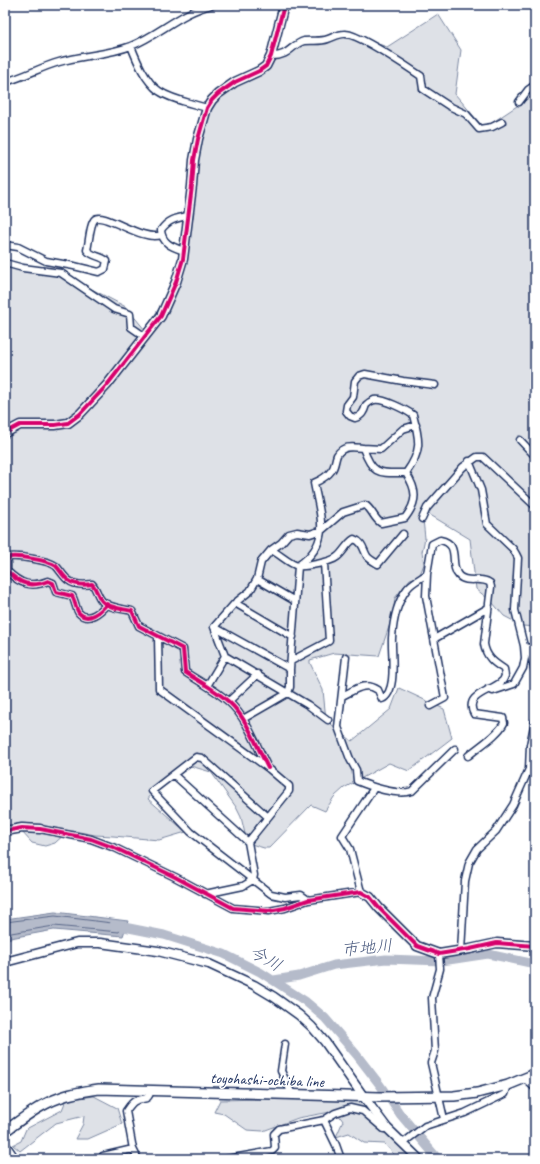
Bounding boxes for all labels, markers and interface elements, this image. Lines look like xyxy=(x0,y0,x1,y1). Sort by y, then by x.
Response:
water label: 市地川 xyxy=(341,935,393,960)
water label: 今川 xyxy=(246,941,286,976)
street label: toyohashi-ochiba line xyxy=(210,1068,326,1092)

